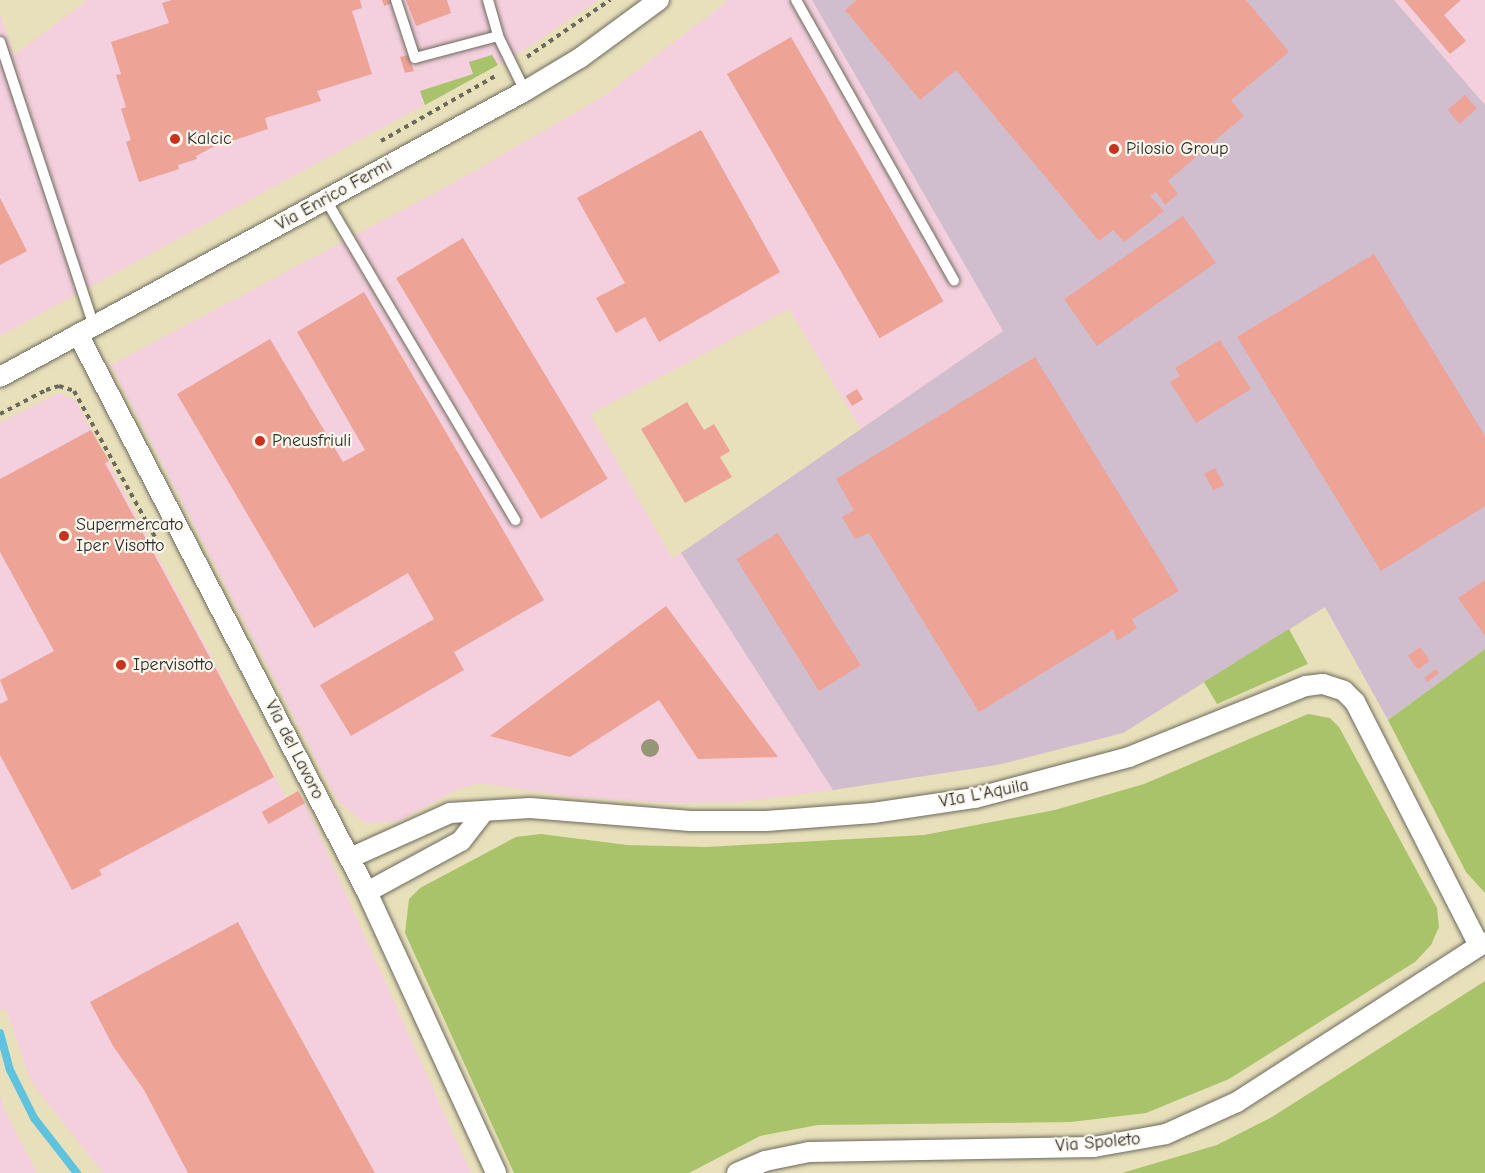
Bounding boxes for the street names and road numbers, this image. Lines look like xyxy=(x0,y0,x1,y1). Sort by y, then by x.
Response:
street label: Via Enrico Fermi xyxy=(272,154,396,236)
street label: Via del Lavoro xyxy=(260,697,328,803)
street label: VIa L'Aquila xyxy=(937,775,1031,813)
street label: Via Spoleto xyxy=(1055,1129,1141,1157)

